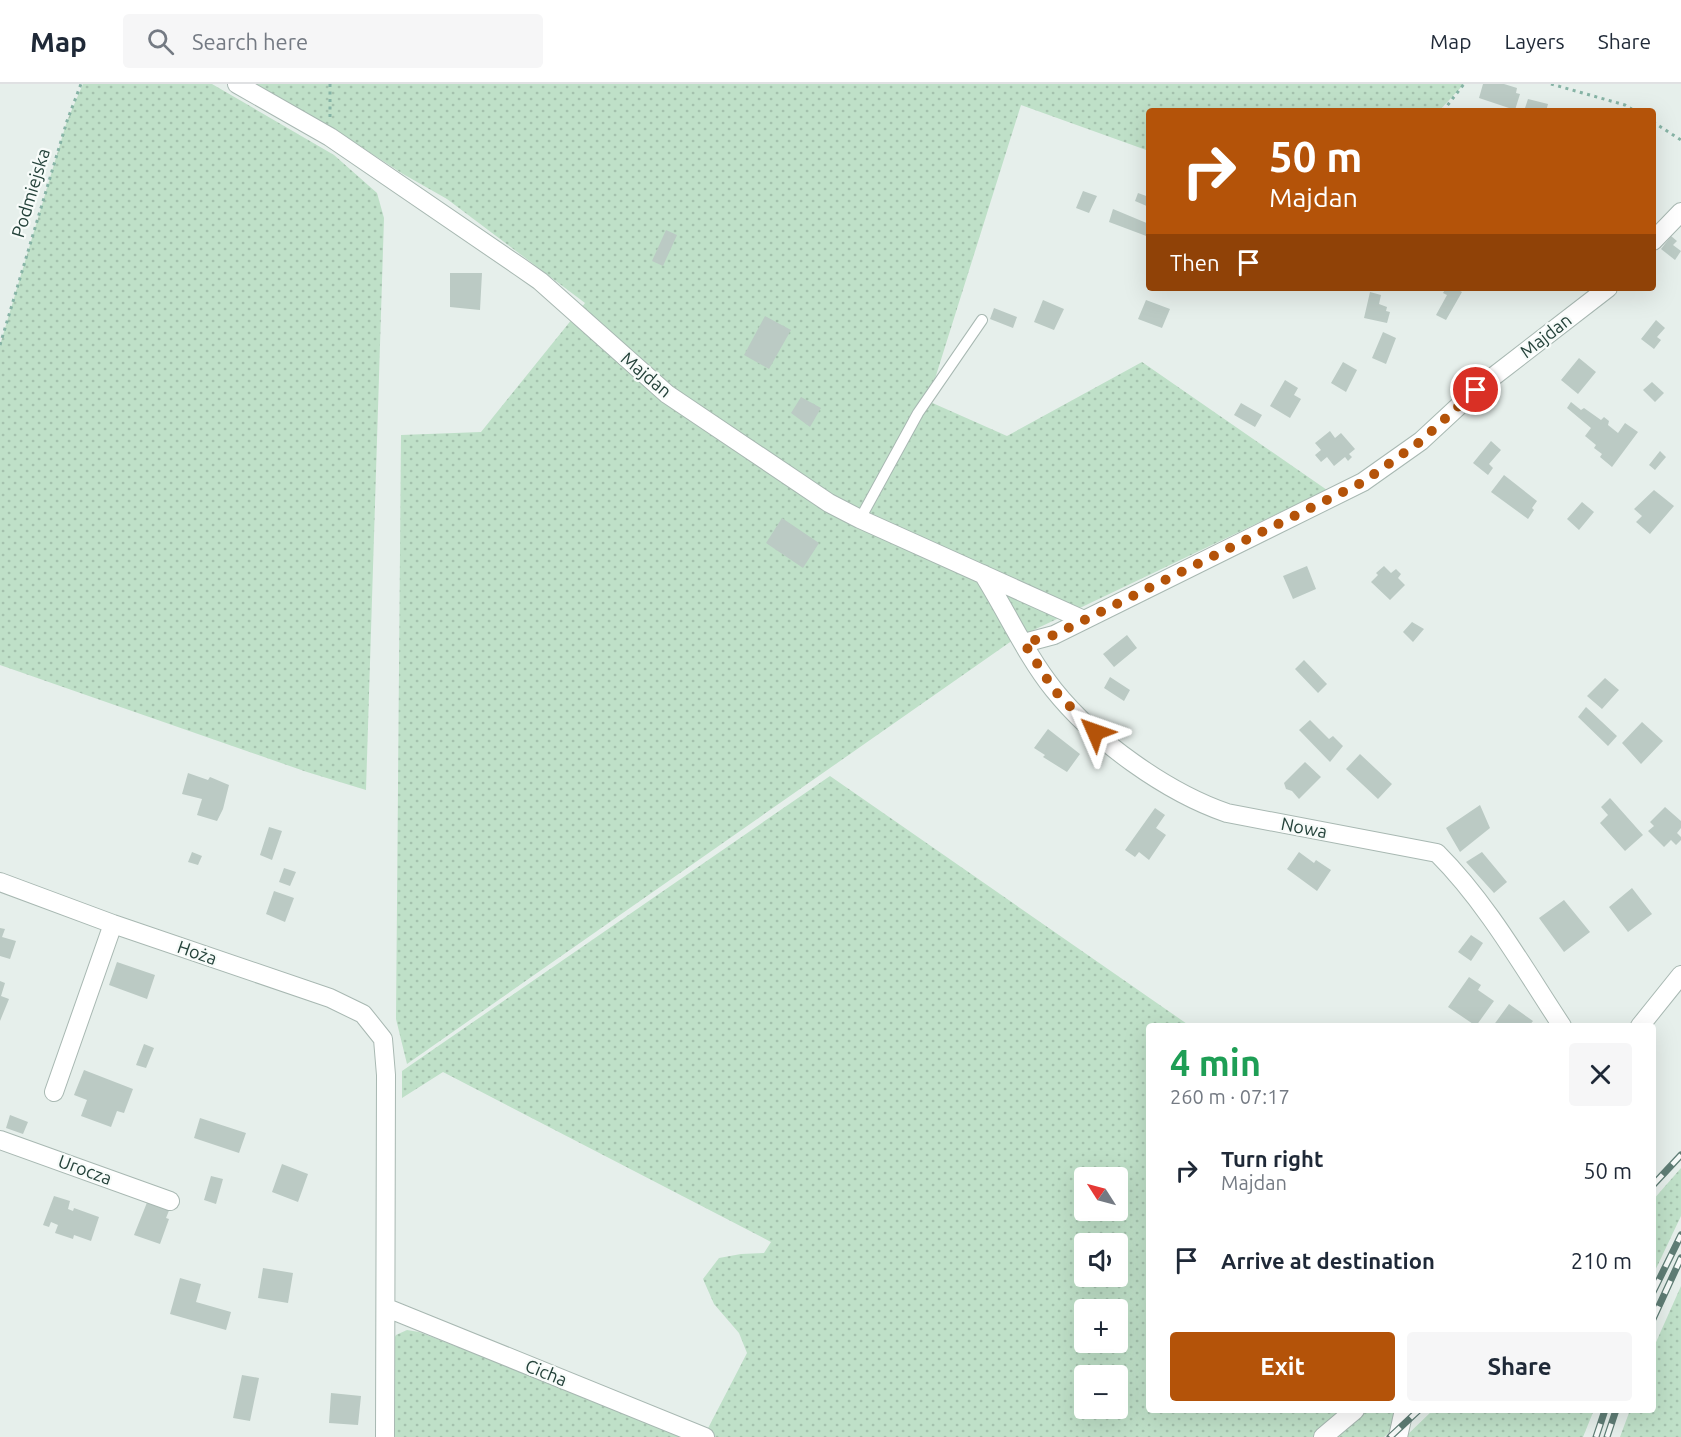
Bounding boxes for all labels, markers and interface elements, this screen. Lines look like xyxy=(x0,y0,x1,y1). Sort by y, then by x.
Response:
search box xyxy=(123,14,543,68)
icon: search xyxy=(144,25,177,58)
text: Map xyxy=(30,26,87,57)
text: Search here xyxy=(192,29,308,54)
text: Map xyxy=(1430,29,1471,53)
text: Layers xyxy=(1504,29,1565,53)
text: Share xyxy=(1598,29,1651,53)
icon: right xyxy=(1170,132,1248,210)
text: 50 m xyxy=(1269,133,1363,180)
street label: Podmiejska xyxy=(7,146,53,240)
text: Majdan xyxy=(1269,182,1358,212)
icon: arrive xyxy=(1232,246,1265,279)
text: Then xyxy=(1170,250,1220,275)
street label: Majdan xyxy=(1516,309,1575,361)
street label: Majdan xyxy=(617,348,676,401)
pin xyxy=(1450,364,1501,415)
icon: arrive xyxy=(1459,373,1492,406)
position arrow xyxy=(1063,700,1127,764)
street label: Nowa xyxy=(1279,813,1329,841)
street label: Hoża xyxy=(175,936,220,968)
text: 4 min xyxy=(1170,1042,1261,1083)
button: close xyxy=(1569,1043,1632,1106)
text: 260 m · 07:17 xyxy=(1170,1085,1290,1108)
text: Turn right xyxy=(1221,1146,1323,1171)
street label: Urocza xyxy=(56,1150,115,1188)
icon: right xyxy=(1170,1154,1203,1187)
text: 50 m xyxy=(1583,1158,1632,1183)
north arrow xyxy=(1074,1167,1128,1221)
map controls xyxy=(1074,1167,1128,1419)
text: Majdan xyxy=(1221,1171,1287,1194)
button: sound xyxy=(1074,1233,1128,1287)
icon: arrive xyxy=(1170,1244,1203,1277)
text: Arrive at destination xyxy=(1221,1248,1435,1273)
text: 210 m xyxy=(1571,1248,1632,1273)
button: + xyxy=(1074,1299,1128,1353)
button: Exit xyxy=(1170,1332,1395,1401)
button: Share xyxy=(1407,1332,1632,1401)
street label: Cicha xyxy=(523,1355,570,1389)
button: − xyxy=(1074,1365,1128,1419)

